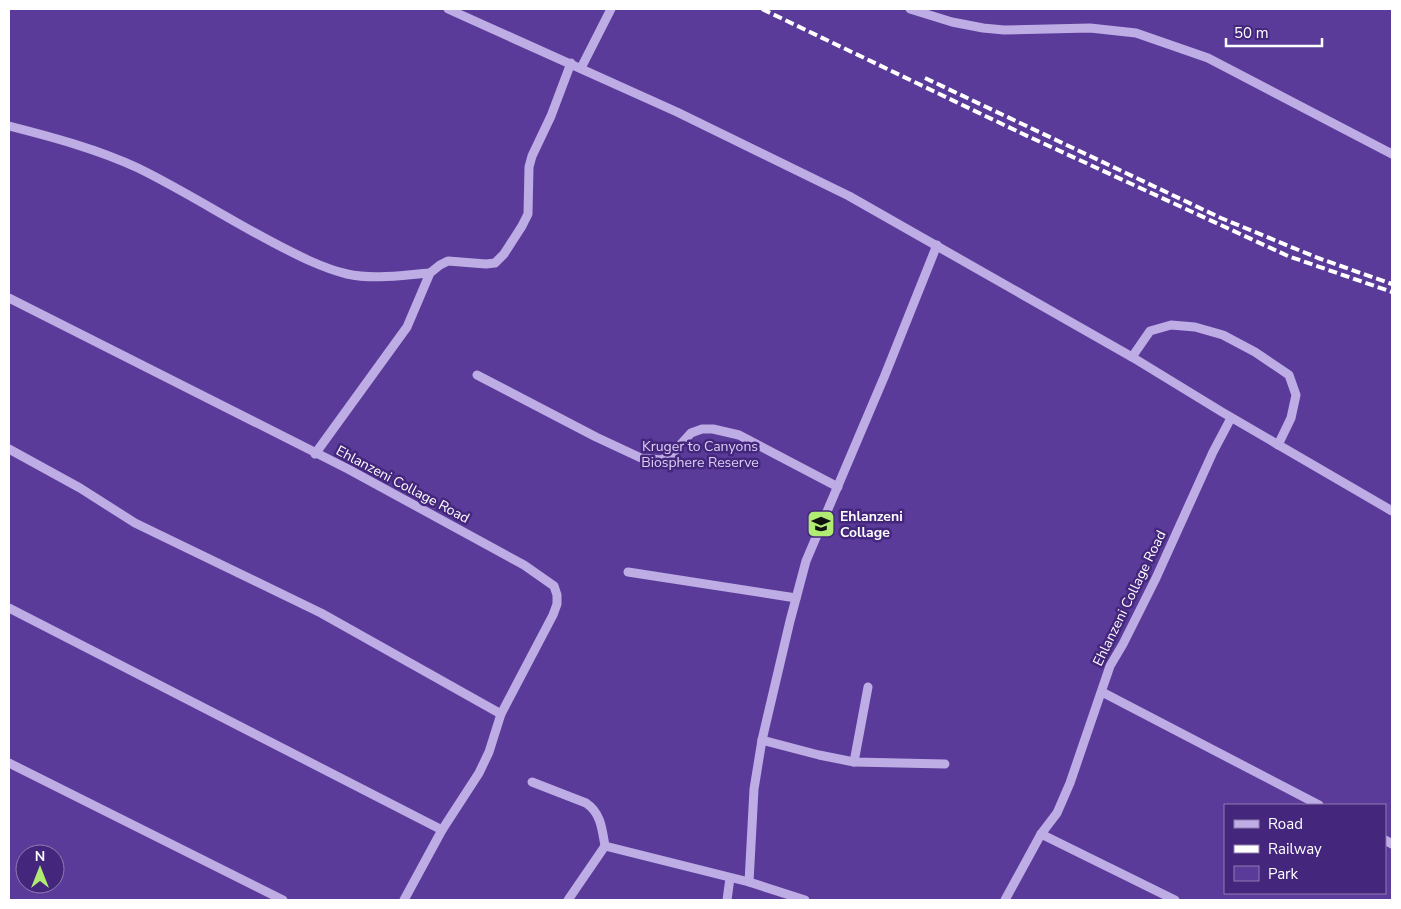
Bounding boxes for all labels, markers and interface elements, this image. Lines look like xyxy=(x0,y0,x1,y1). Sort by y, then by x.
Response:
scale bar xyxy=(1226,15,1322,47)
text: 50 m xyxy=(1234,23,1269,43)
park label: Kruger to Canyons Biosphere Reserve xyxy=(641,437,759,472)
street label: Ehlanzeni Collage Road xyxy=(333,441,473,528)
place label: Ehlanzeni Collage xyxy=(840,507,903,542)
school or university icon: Ehlanzeni Collage xyxy=(806,509,836,539)
street label: Ehlanzeni Collage Road xyxy=(1088,527,1171,669)
legend xyxy=(1224,804,1386,894)
text: Road xyxy=(1268,814,1303,834)
text: Railway xyxy=(1268,839,1322,859)
north arrow xyxy=(15,844,65,894)
text: N xyxy=(35,847,45,866)
text: Park xyxy=(1268,864,1298,884)

